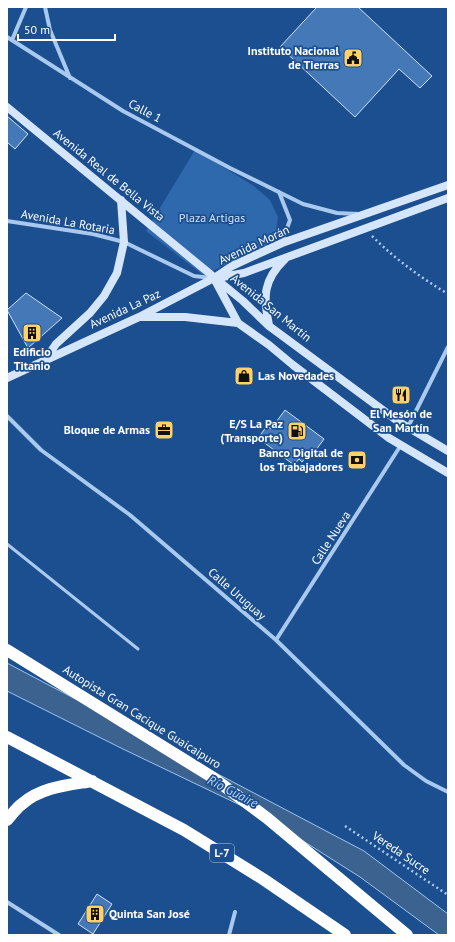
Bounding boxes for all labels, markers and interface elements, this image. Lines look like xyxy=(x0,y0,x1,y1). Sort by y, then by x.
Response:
scale bar xyxy=(18,16,115,42)
text: 50 m xyxy=(24,22,50,37)
place label: Instituto Nacional de Tierras xyxy=(248,43,339,72)
public building icon: Instituto Nacional de Tierras xyxy=(342,47,364,69)
street label: Calle 1 xyxy=(126,96,164,126)
street label: Avenida Real de Bella Vista xyxy=(51,125,168,224)
street label: Avenida La Rotaria xyxy=(20,206,116,237)
park label: Plaza Artigas xyxy=(179,210,245,225)
street label: Avenida Morán xyxy=(216,222,292,267)
street label: Avenida San Martín xyxy=(228,270,315,345)
street label: Avenida La Paz xyxy=(87,286,163,332)
building icon: Edificio Titanio xyxy=(21,322,43,344)
place label: Edificio Titanio xyxy=(13,344,51,373)
shop icon: Las Novedades xyxy=(233,365,255,387)
place label: Las Novedades xyxy=(258,368,334,383)
restaurant icon: El Mesón de San Martín xyxy=(390,384,412,406)
place label: El Mesón de San Martín xyxy=(370,406,432,435)
place label: E/S La Paz (Transporte) xyxy=(220,416,283,445)
office icon: Bloque de Armas xyxy=(153,419,175,441)
fuel station icon: E/S La Paz (Transporte) xyxy=(286,420,308,442)
place label: Bloque de Armas xyxy=(64,422,150,437)
place label: Banco Digital de los Trabajadores xyxy=(259,445,343,474)
bank icon: Banco Digital de los Trabajadores xyxy=(346,449,368,471)
street label: Calle Nueva xyxy=(308,508,354,567)
street label: Calle Uruguay xyxy=(205,564,270,623)
street label: Autopista Gran Cacique Guaicaipuro xyxy=(60,662,224,772)
water label: Río Guaire xyxy=(205,771,261,811)
street label: Vereda Sucre xyxy=(369,827,433,877)
road number: L-7 xyxy=(210,844,234,862)
building icon: Quinta San José xyxy=(84,903,106,925)
place label: Quinta San José xyxy=(109,906,190,921)

